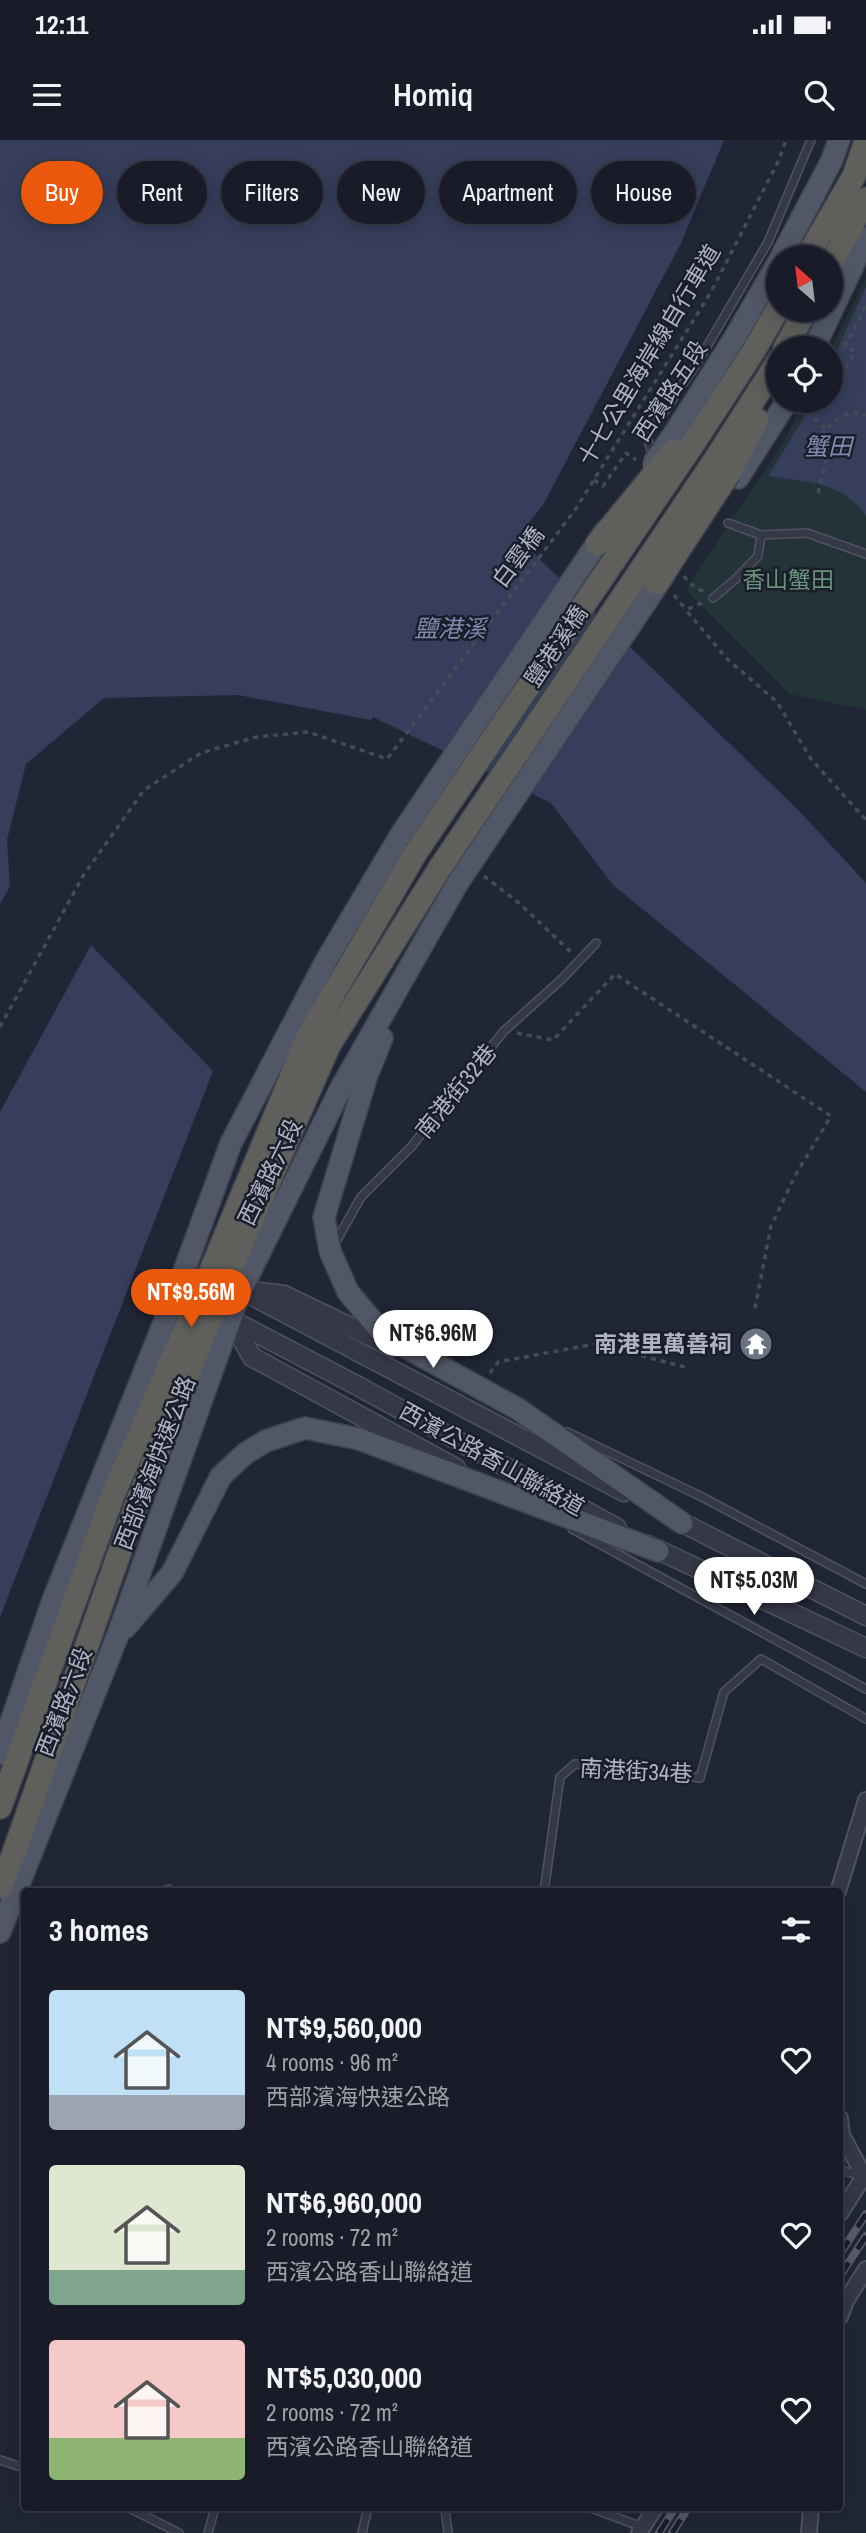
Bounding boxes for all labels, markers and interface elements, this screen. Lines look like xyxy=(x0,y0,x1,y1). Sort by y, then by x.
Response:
text: 12:11 xyxy=(35,7,88,42)
text: Homiq xyxy=(393,73,473,116)
icon: menu xyxy=(28,76,66,114)
icon: search xyxy=(800,76,838,114)
chip: Buy xyxy=(21,161,103,224)
chip: Rent xyxy=(117,161,207,224)
chip: Filters xyxy=(221,161,323,224)
chip: New xyxy=(337,161,425,224)
chip: Apartment xyxy=(439,161,577,224)
chip: House xyxy=(591,161,696,224)
street label: 十七公里海岸線自行車道 xyxy=(570,238,727,471)
north arrow xyxy=(766,245,844,322)
map controls xyxy=(766,245,843,413)
street label: 西濱路五段 xyxy=(625,334,714,447)
button: locate xyxy=(766,336,843,413)
water label: 蟹田 xyxy=(804,430,855,462)
street label: 白雲橋 xyxy=(484,520,551,594)
park label: 香山蟹田 xyxy=(742,564,834,595)
street label: 鹽港溪橋 xyxy=(517,599,594,693)
water label: 鹽港溪 xyxy=(414,612,489,644)
street label: 南港街32巷 xyxy=(408,1037,503,1144)
street label: 西濱路六段 xyxy=(230,1113,309,1230)
pin: NT$9.56M xyxy=(119,1270,263,1329)
text: NT$9.56M xyxy=(147,1276,235,1307)
pin: NT$6.96M xyxy=(361,1310,505,1370)
text: NT$6.96M xyxy=(389,1317,477,1348)
temple icon: 南港里萬善祠 xyxy=(737,1325,775,1363)
place label: 南港里萬善祠 xyxy=(594,1328,732,1359)
street label: 西部濱海快速公路 xyxy=(107,1371,202,1554)
street label: 西濱公路香山聯絡道 xyxy=(394,1395,590,1522)
pin: NT$5.03M xyxy=(682,1558,826,1617)
text: NT$5.03M xyxy=(710,1564,798,1595)
street label: 西濱路六段 xyxy=(28,1643,99,1761)
street label: 南港街34巷 xyxy=(579,1752,693,1789)
text: 3 homes xyxy=(49,1910,149,1950)
icon: filters xyxy=(777,1911,815,1949)
text: NT$9,560,000 xyxy=(266,2007,422,2047)
icon: home xyxy=(105,2018,189,2102)
icon: heart xyxy=(777,2041,815,2079)
text: 4 rooms · 96 m² xyxy=(266,2047,398,2078)
text: 西部濱海快速公路 xyxy=(266,2081,450,2112)
text: NT$6,960,000 xyxy=(266,2182,422,2222)
icon: home xyxy=(105,2193,189,2277)
icon: heart xyxy=(777,2216,815,2254)
text: 2 rooms · 72 m² xyxy=(266,2222,398,2253)
text: 西濱公路香山聯絡道 xyxy=(266,2256,473,2287)
text: NT$5,030,000 xyxy=(266,2357,422,2397)
icon: home xyxy=(105,2368,189,2452)
icon: heart xyxy=(777,2391,815,2429)
text: 2 rooms · 72 m² xyxy=(266,2397,398,2428)
text: 西濱公路香山聯絡道 xyxy=(266,2431,473,2462)

